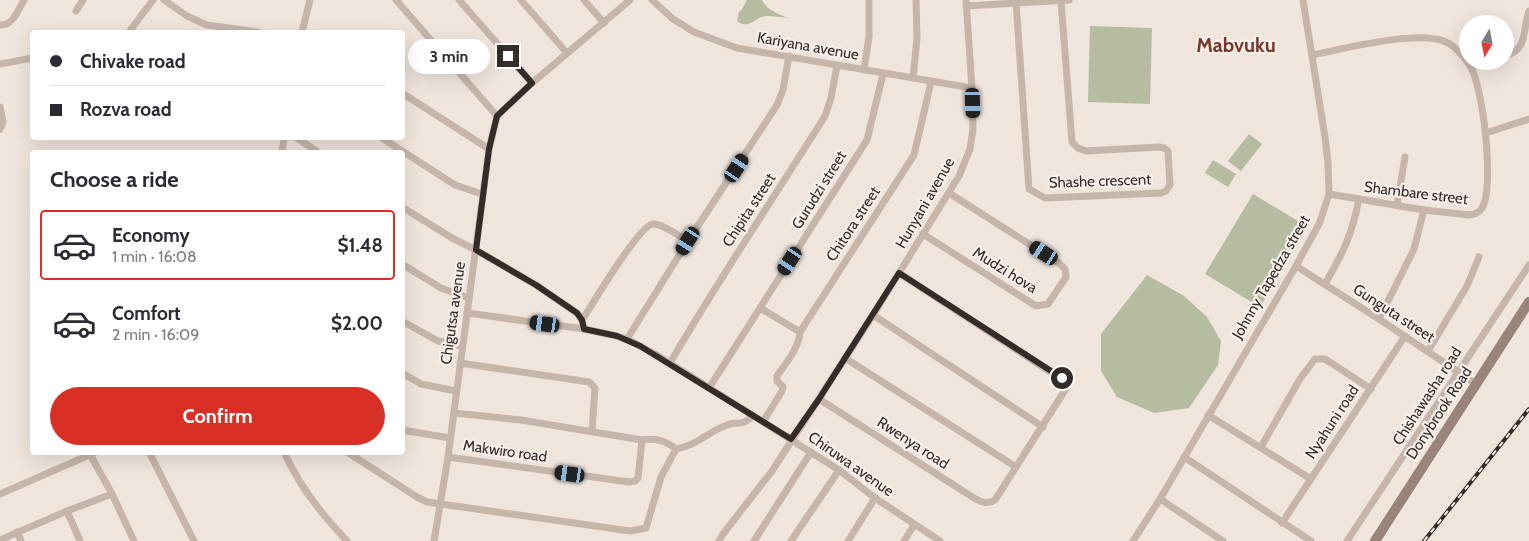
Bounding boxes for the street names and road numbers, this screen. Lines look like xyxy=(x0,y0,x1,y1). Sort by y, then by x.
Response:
street label: Kariyana avenue xyxy=(756,28,861,64)
street label: Gurudzi street xyxy=(788,148,850,232)
street label: Hunyani avenue xyxy=(892,154,958,252)
street label: Chipita street xyxy=(719,170,779,250)
street label: Shashe crescent xyxy=(1049,170,1151,192)
street label: Shambare street xyxy=(1363,178,1469,208)
street label: Chitora street xyxy=(822,183,884,265)
street label: Johnny Tapedza street xyxy=(1228,212,1314,343)
street label: Mudzi hova xyxy=(969,243,1041,297)
street label: Chigutsa avenue xyxy=(437,260,469,365)
street label: Gunguta street xyxy=(1350,280,1438,346)
street label: Chishawasha road xyxy=(1389,344,1465,448)
street label: Donybrook Road xyxy=(1402,363,1476,463)
street label: Nyahuni road xyxy=(1301,382,1363,462)
street label: Rwenya road xyxy=(874,413,952,473)
street label: Chiruwa avenue xyxy=(805,428,898,500)
street label: Makwiro road xyxy=(462,436,548,466)

